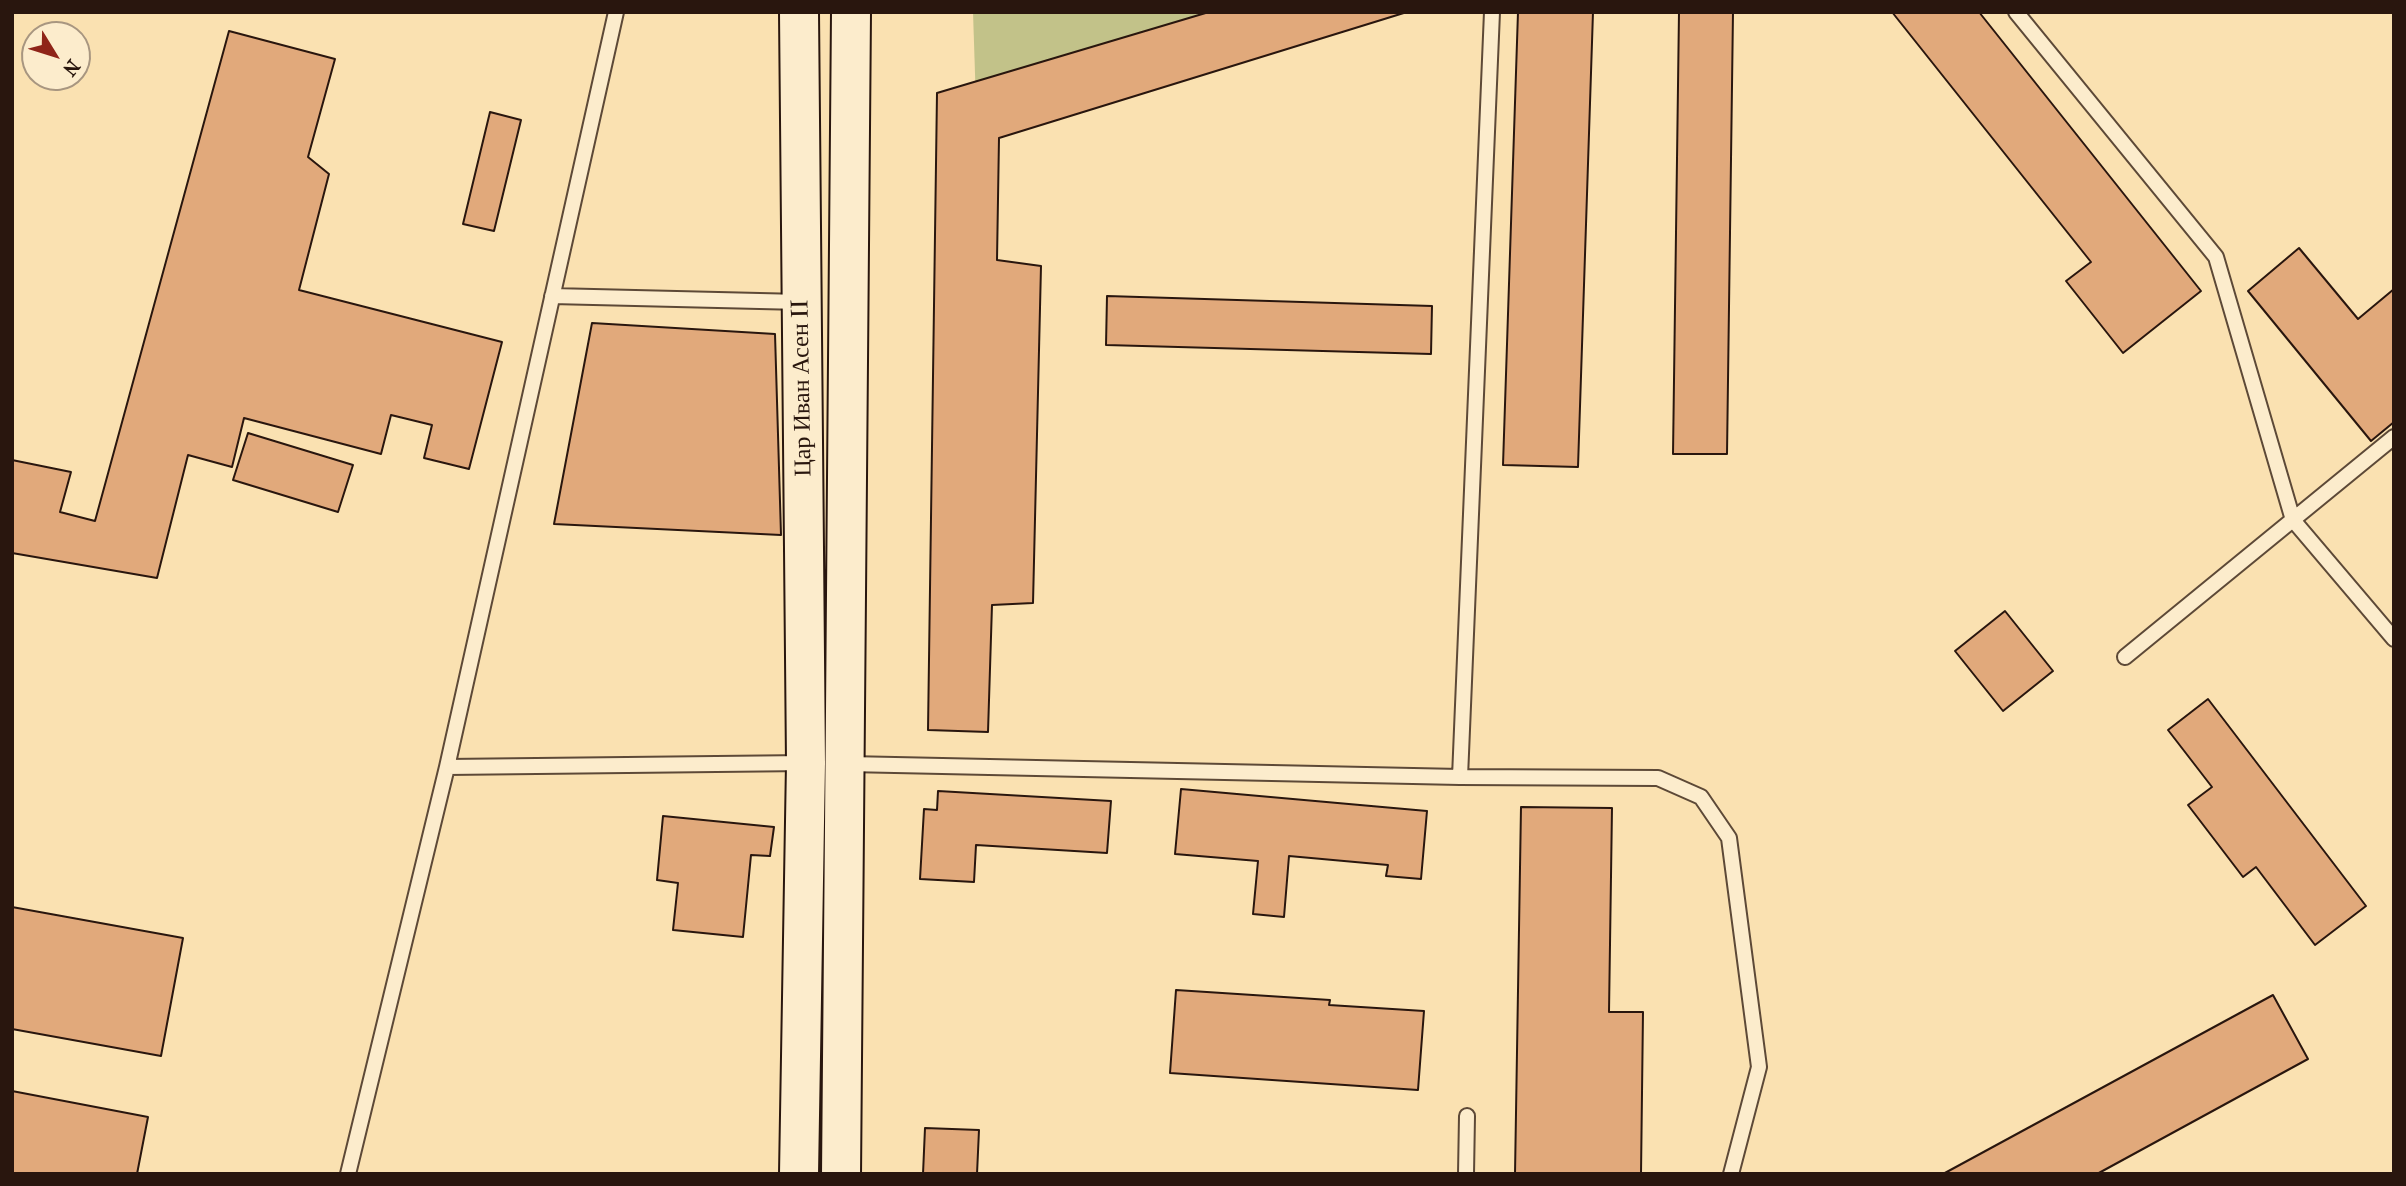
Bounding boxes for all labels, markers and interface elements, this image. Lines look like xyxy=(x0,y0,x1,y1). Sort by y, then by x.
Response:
north arrow xyxy=(21,21,91,91)
text: N xyxy=(58,55,84,80)
street label: Цар Иван Асен II xyxy=(787,299,819,477)

